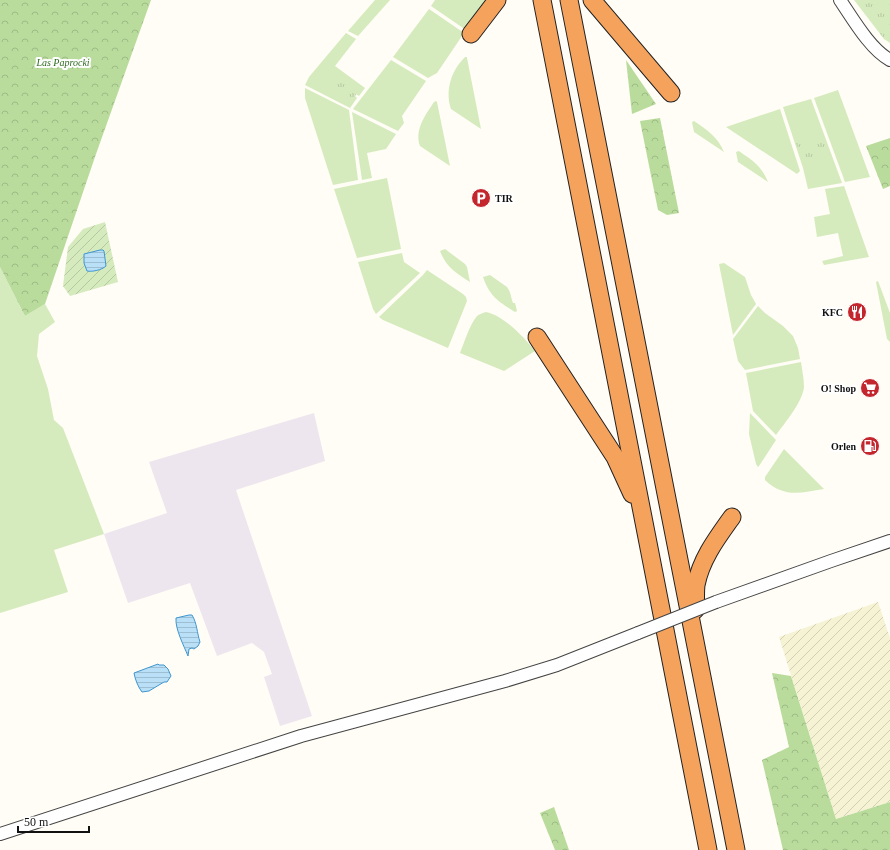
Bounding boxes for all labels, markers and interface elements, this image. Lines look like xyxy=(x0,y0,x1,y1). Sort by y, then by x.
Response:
park label: Las Paprocki xyxy=(35,57,90,68)
parking icon: TIR xyxy=(470,187,492,209)
place label: TIR xyxy=(495,193,514,204)
restaurant icon: KFC xyxy=(846,301,868,323)
place label: KFC xyxy=(822,307,843,318)
supermarket icon: O! Shop xyxy=(859,377,881,399)
place label: O! Shop xyxy=(821,383,856,394)
fuel station icon: Orlen xyxy=(859,435,881,457)
place label: Orlen xyxy=(831,441,856,452)
scale bar xyxy=(18,808,89,834)
text: 50 m xyxy=(24,815,49,829)

